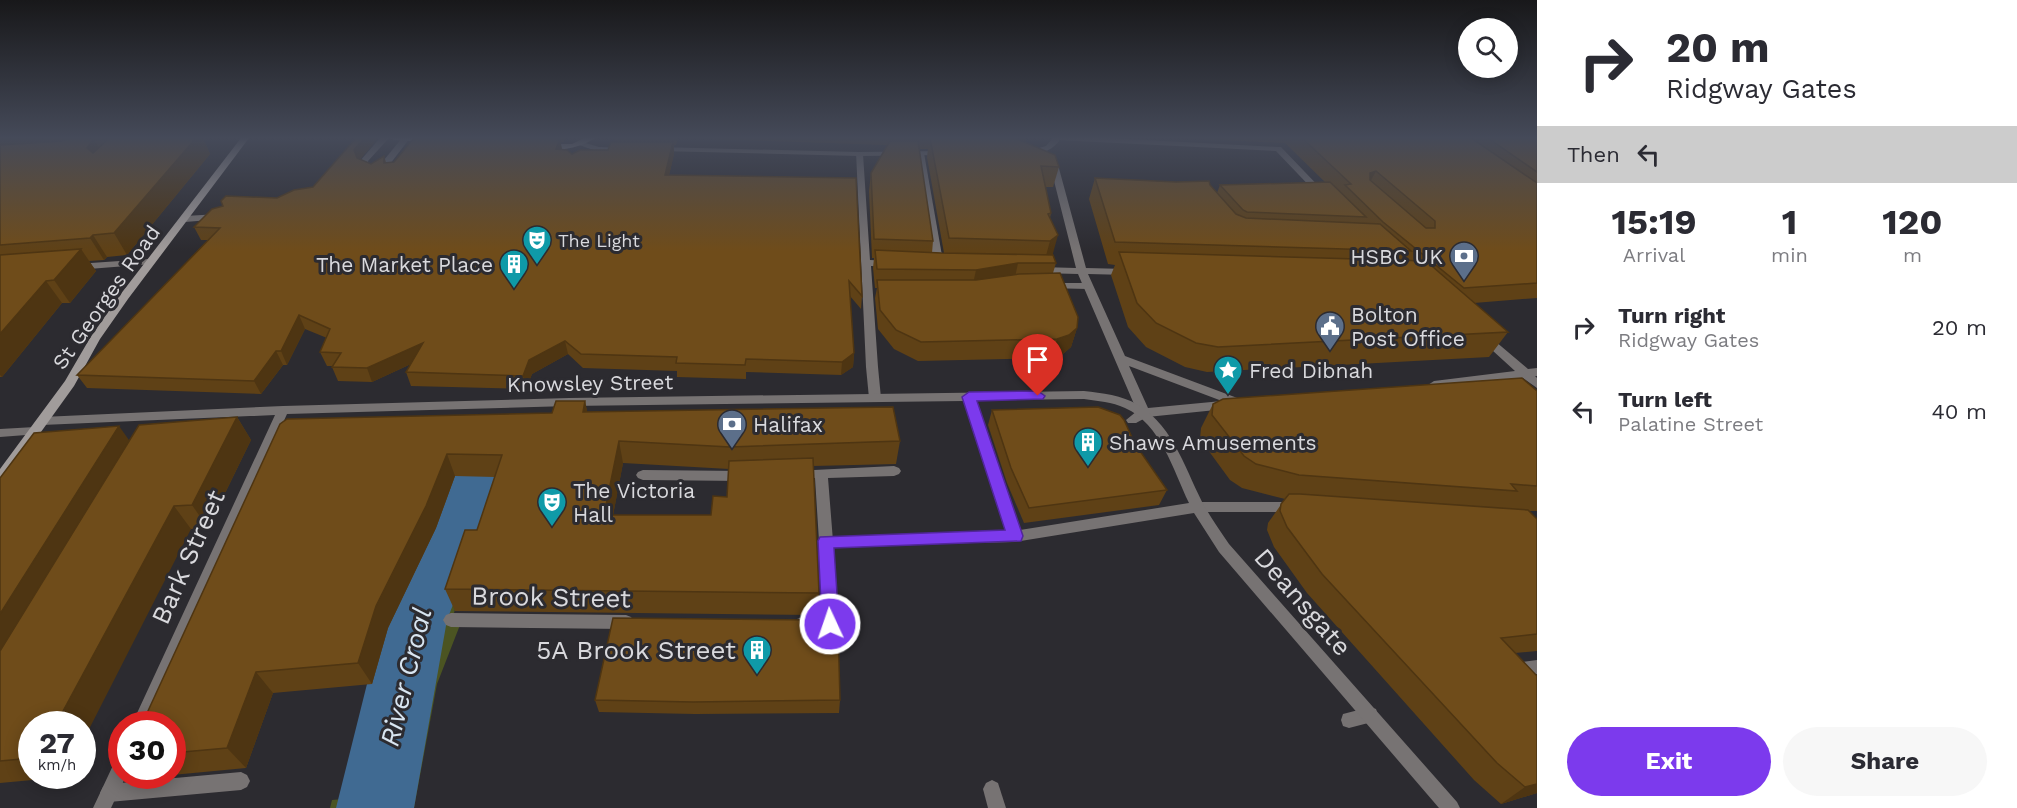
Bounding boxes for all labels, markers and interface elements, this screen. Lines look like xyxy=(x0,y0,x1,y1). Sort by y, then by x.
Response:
map controls xyxy=(1458,18,1518,78)
button: search xyxy=(1458,18,1518,78)
text: 20 m xyxy=(1666,23,1770,72)
icon: right xyxy=(1567,24,1645,102)
text: Ridgway Gates xyxy=(1666,73,1857,105)
icon: left xyxy=(1632,138,1665,171)
text: Then xyxy=(1567,142,1620,167)
text: 15:19 xyxy=(1612,201,1697,243)
text: 1 xyxy=(1782,201,1797,243)
text: 120 xyxy=(1882,201,1943,243)
street label: St Georges Road xyxy=(47,220,165,374)
theatre icon: The Light xyxy=(521,224,553,266)
place label: The Light xyxy=(558,230,640,251)
bank icon: HSBC UK xyxy=(1448,240,1480,282)
text: Arrival xyxy=(1623,243,1685,267)
text: min xyxy=(1771,243,1808,267)
text: m xyxy=(1903,243,1922,267)
place label: HSBC UK xyxy=(1350,244,1443,269)
building icon: The Market Place xyxy=(498,248,530,290)
place label: The Market Place xyxy=(316,252,493,277)
place label: Bolton Post Office xyxy=(1351,302,1465,351)
text: Turn right xyxy=(1618,303,1725,328)
public building icon: Bolton Post Office xyxy=(1314,310,1346,352)
icon: right xyxy=(1567,311,1600,344)
text: 20 m xyxy=(1932,315,1987,340)
text: Ridgway Gates xyxy=(1618,328,1759,352)
pin xyxy=(1012,334,1063,396)
icon: arrive xyxy=(1021,343,1054,376)
place icon: Fred Dibnah xyxy=(1212,354,1244,396)
place label: Fred Dibnah xyxy=(1249,358,1373,383)
street label: Knowsley Street xyxy=(507,369,673,397)
text: Turn left xyxy=(1618,387,1712,412)
icon: left xyxy=(1567,395,1600,428)
text: 40 m xyxy=(1931,399,1987,424)
bank icon: Halifax xyxy=(716,408,748,450)
place label: Halifax xyxy=(753,412,823,437)
text: Palatine Street xyxy=(1618,412,1763,436)
building icon: Shaws Amusements xyxy=(1072,426,1104,468)
place label: Shaws Amusements xyxy=(1109,430,1317,455)
place label: The Victoria Hall xyxy=(573,478,695,527)
street label: Bark Street xyxy=(145,485,231,629)
theatre icon: The Victoria Hall xyxy=(536,486,568,528)
street label: Deansgate xyxy=(1248,542,1358,662)
street label: Brook Street xyxy=(471,581,631,613)
position arrow xyxy=(798,592,862,656)
water label: River Croal xyxy=(373,605,439,749)
building icon: 5A Brook Street xyxy=(741,634,773,676)
place label: 5A Brook Street xyxy=(536,635,736,665)
speed limit sign: 30 xyxy=(108,711,186,789)
text: 27 xyxy=(39,725,75,760)
button: Exit xyxy=(1567,727,1771,796)
button: Share xyxy=(1783,727,1987,796)
text: km/h xyxy=(38,756,76,774)

